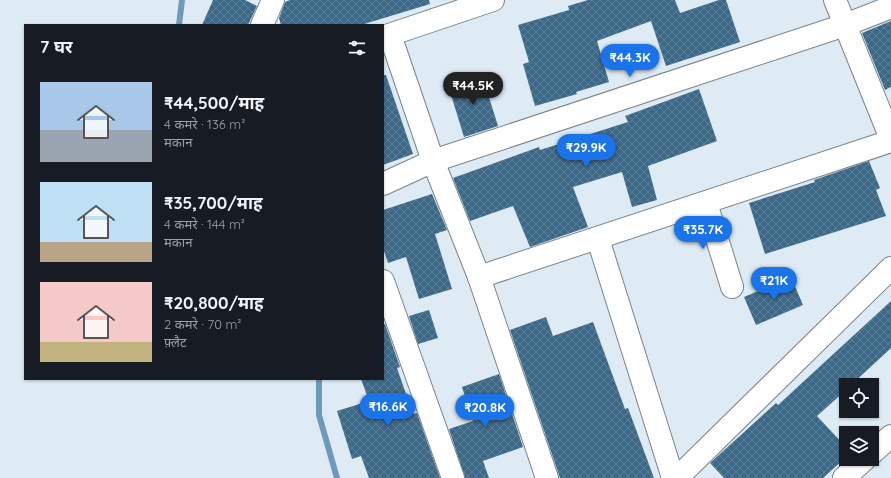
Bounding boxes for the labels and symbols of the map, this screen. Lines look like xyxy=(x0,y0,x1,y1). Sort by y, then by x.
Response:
pin: ₹44.3K xyxy=(597,44,663,78)
pin: ₹44.5K xyxy=(440,72,506,106)
pin: ₹29.9K xyxy=(553,134,619,168)
pin: ₹35.7K xyxy=(670,216,736,250)
pin: ₹21K xyxy=(750,267,798,301)
pin: ₹16.6K xyxy=(355,393,421,427)
pin: ₹20.8K xyxy=(452,394,518,428)

